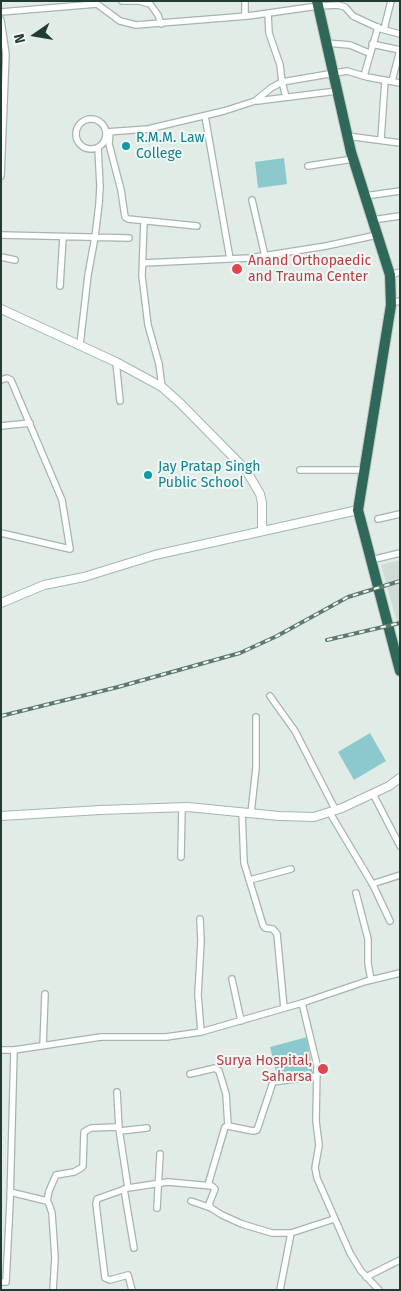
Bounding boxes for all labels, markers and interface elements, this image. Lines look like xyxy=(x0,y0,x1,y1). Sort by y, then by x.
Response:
north arrow xyxy=(10,10,60,60)
text: N xyxy=(11,32,29,45)
place label: R.M.M. Law College xyxy=(136,130,204,162)
marker: R.M.M. Law College xyxy=(120,140,132,152)
place label: Anand Orthopaedic and Trauma Center xyxy=(248,253,371,286)
marker: Anand Orthopaedic and Trauma Center xyxy=(230,262,244,276)
place label: Jay Pratap Singh Public School xyxy=(158,459,261,492)
marker: Jay Pratap Singh Public School xyxy=(142,469,154,481)
place label: Surya Hospital, Saharsa xyxy=(216,1053,312,1086)
marker: Surya Hospital, Saharsa xyxy=(316,1062,330,1076)

